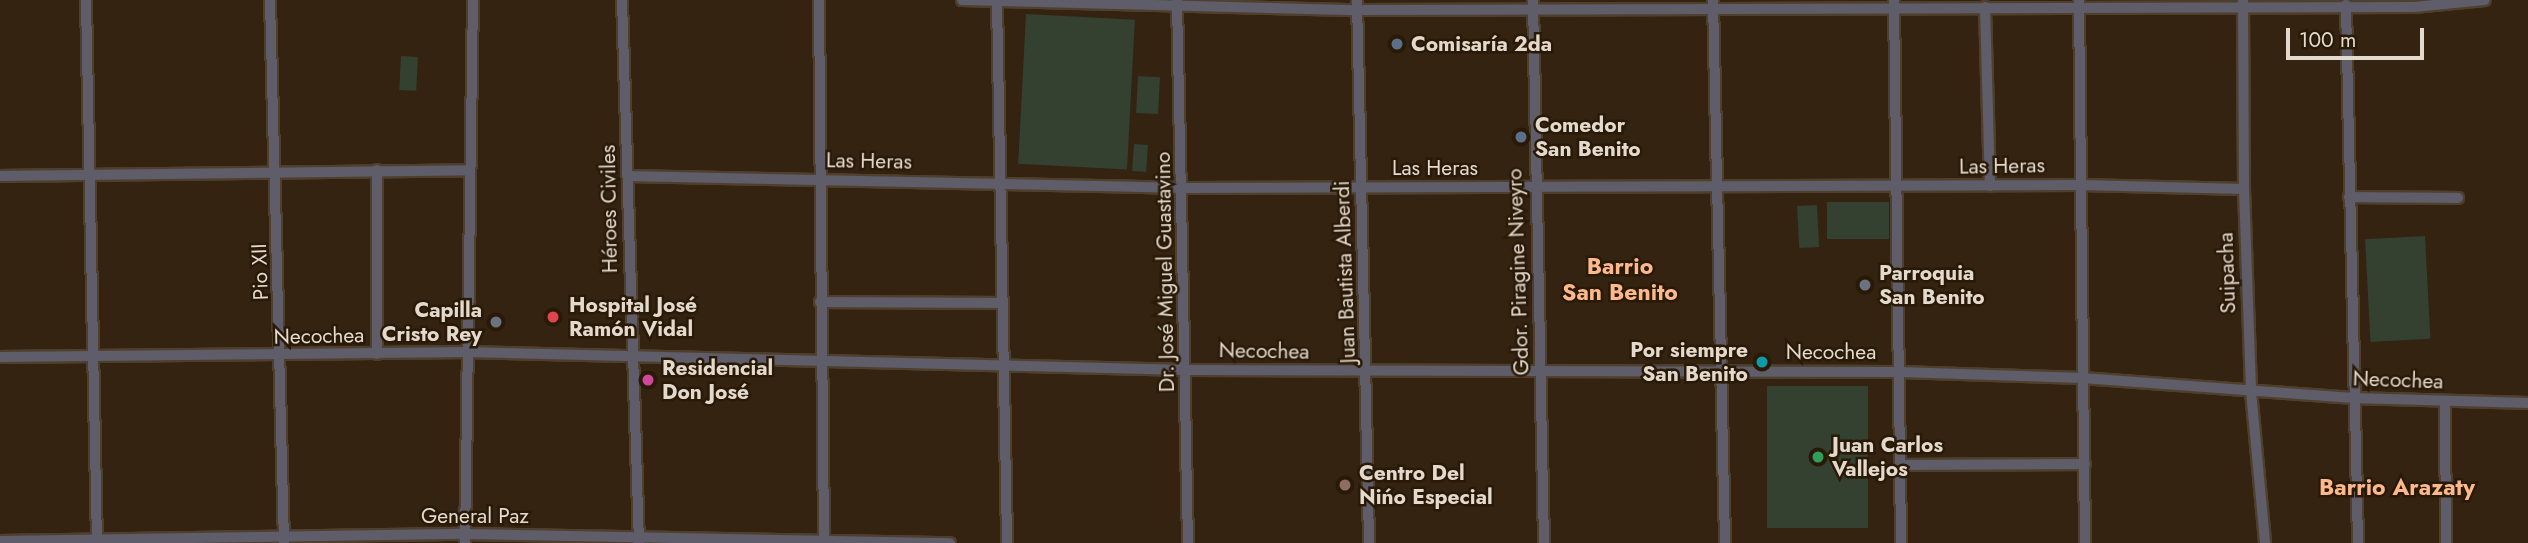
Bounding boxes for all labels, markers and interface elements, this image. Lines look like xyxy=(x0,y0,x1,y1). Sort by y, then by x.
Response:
scale bar xyxy=(2290,14,2428,58)
text: 100 m xyxy=(2299,25,2356,55)
place label: Comisaría 2da xyxy=(1411,31,1552,57)
marker: Comisaría 2da xyxy=(1389,36,1405,52)
place label: Comedor San Benito xyxy=(1535,112,1641,162)
marker: Comedor San Benito xyxy=(1513,129,1529,145)
street label: Héroes Civiles xyxy=(595,145,623,273)
street label: Las Heras xyxy=(826,148,912,174)
street label: Dr. José Miguel Guastavino xyxy=(1150,152,1180,392)
street label: Las Heras xyxy=(1959,153,2045,179)
street label: Las Heras xyxy=(1392,155,1478,181)
street label: Gdor. Piragine Niveyro xyxy=(1502,168,1534,376)
street label: Juan Bautista Alberdi xyxy=(1329,180,1361,364)
street label: Suipacha xyxy=(2213,232,2241,314)
street label: Pio XII xyxy=(246,243,274,301)
district label: Barrio San Benito xyxy=(1562,252,1678,306)
place label: Parroquia San Benito xyxy=(1879,260,1985,310)
marker: Parroquia San Benito xyxy=(1857,277,1873,293)
place label: Hospital José Ramón Vidal xyxy=(569,292,697,342)
place label: Capilla Cristo Rey xyxy=(382,297,482,347)
marker: Hospital José Ramón Vidal xyxy=(543,307,563,327)
marker: Capilla Cristo Rey xyxy=(488,314,504,330)
street label: Necochea xyxy=(274,323,364,349)
place label: Por siempre San Benito xyxy=(1630,337,1748,387)
street label: Necochea xyxy=(1219,338,1309,364)
street label: Necochea xyxy=(1786,339,1876,365)
marker: Por siempre San Benito xyxy=(1754,354,1770,370)
place label: Residencial Don José xyxy=(662,355,773,405)
street label: Necochea xyxy=(2352,366,2444,394)
marker: Residencial Don José xyxy=(640,372,656,388)
place label: Juan Carlos Vallejos xyxy=(1832,432,1943,482)
marker: Juan Carlos Vallejos xyxy=(1810,449,1826,465)
place label: Centro Del Nińo Especial xyxy=(1359,460,1493,510)
district label: Barrio Arazaty xyxy=(2319,473,2475,501)
marker: Centro Del Nińo Especial xyxy=(1337,477,1353,493)
street label: General Paz xyxy=(421,503,529,529)

